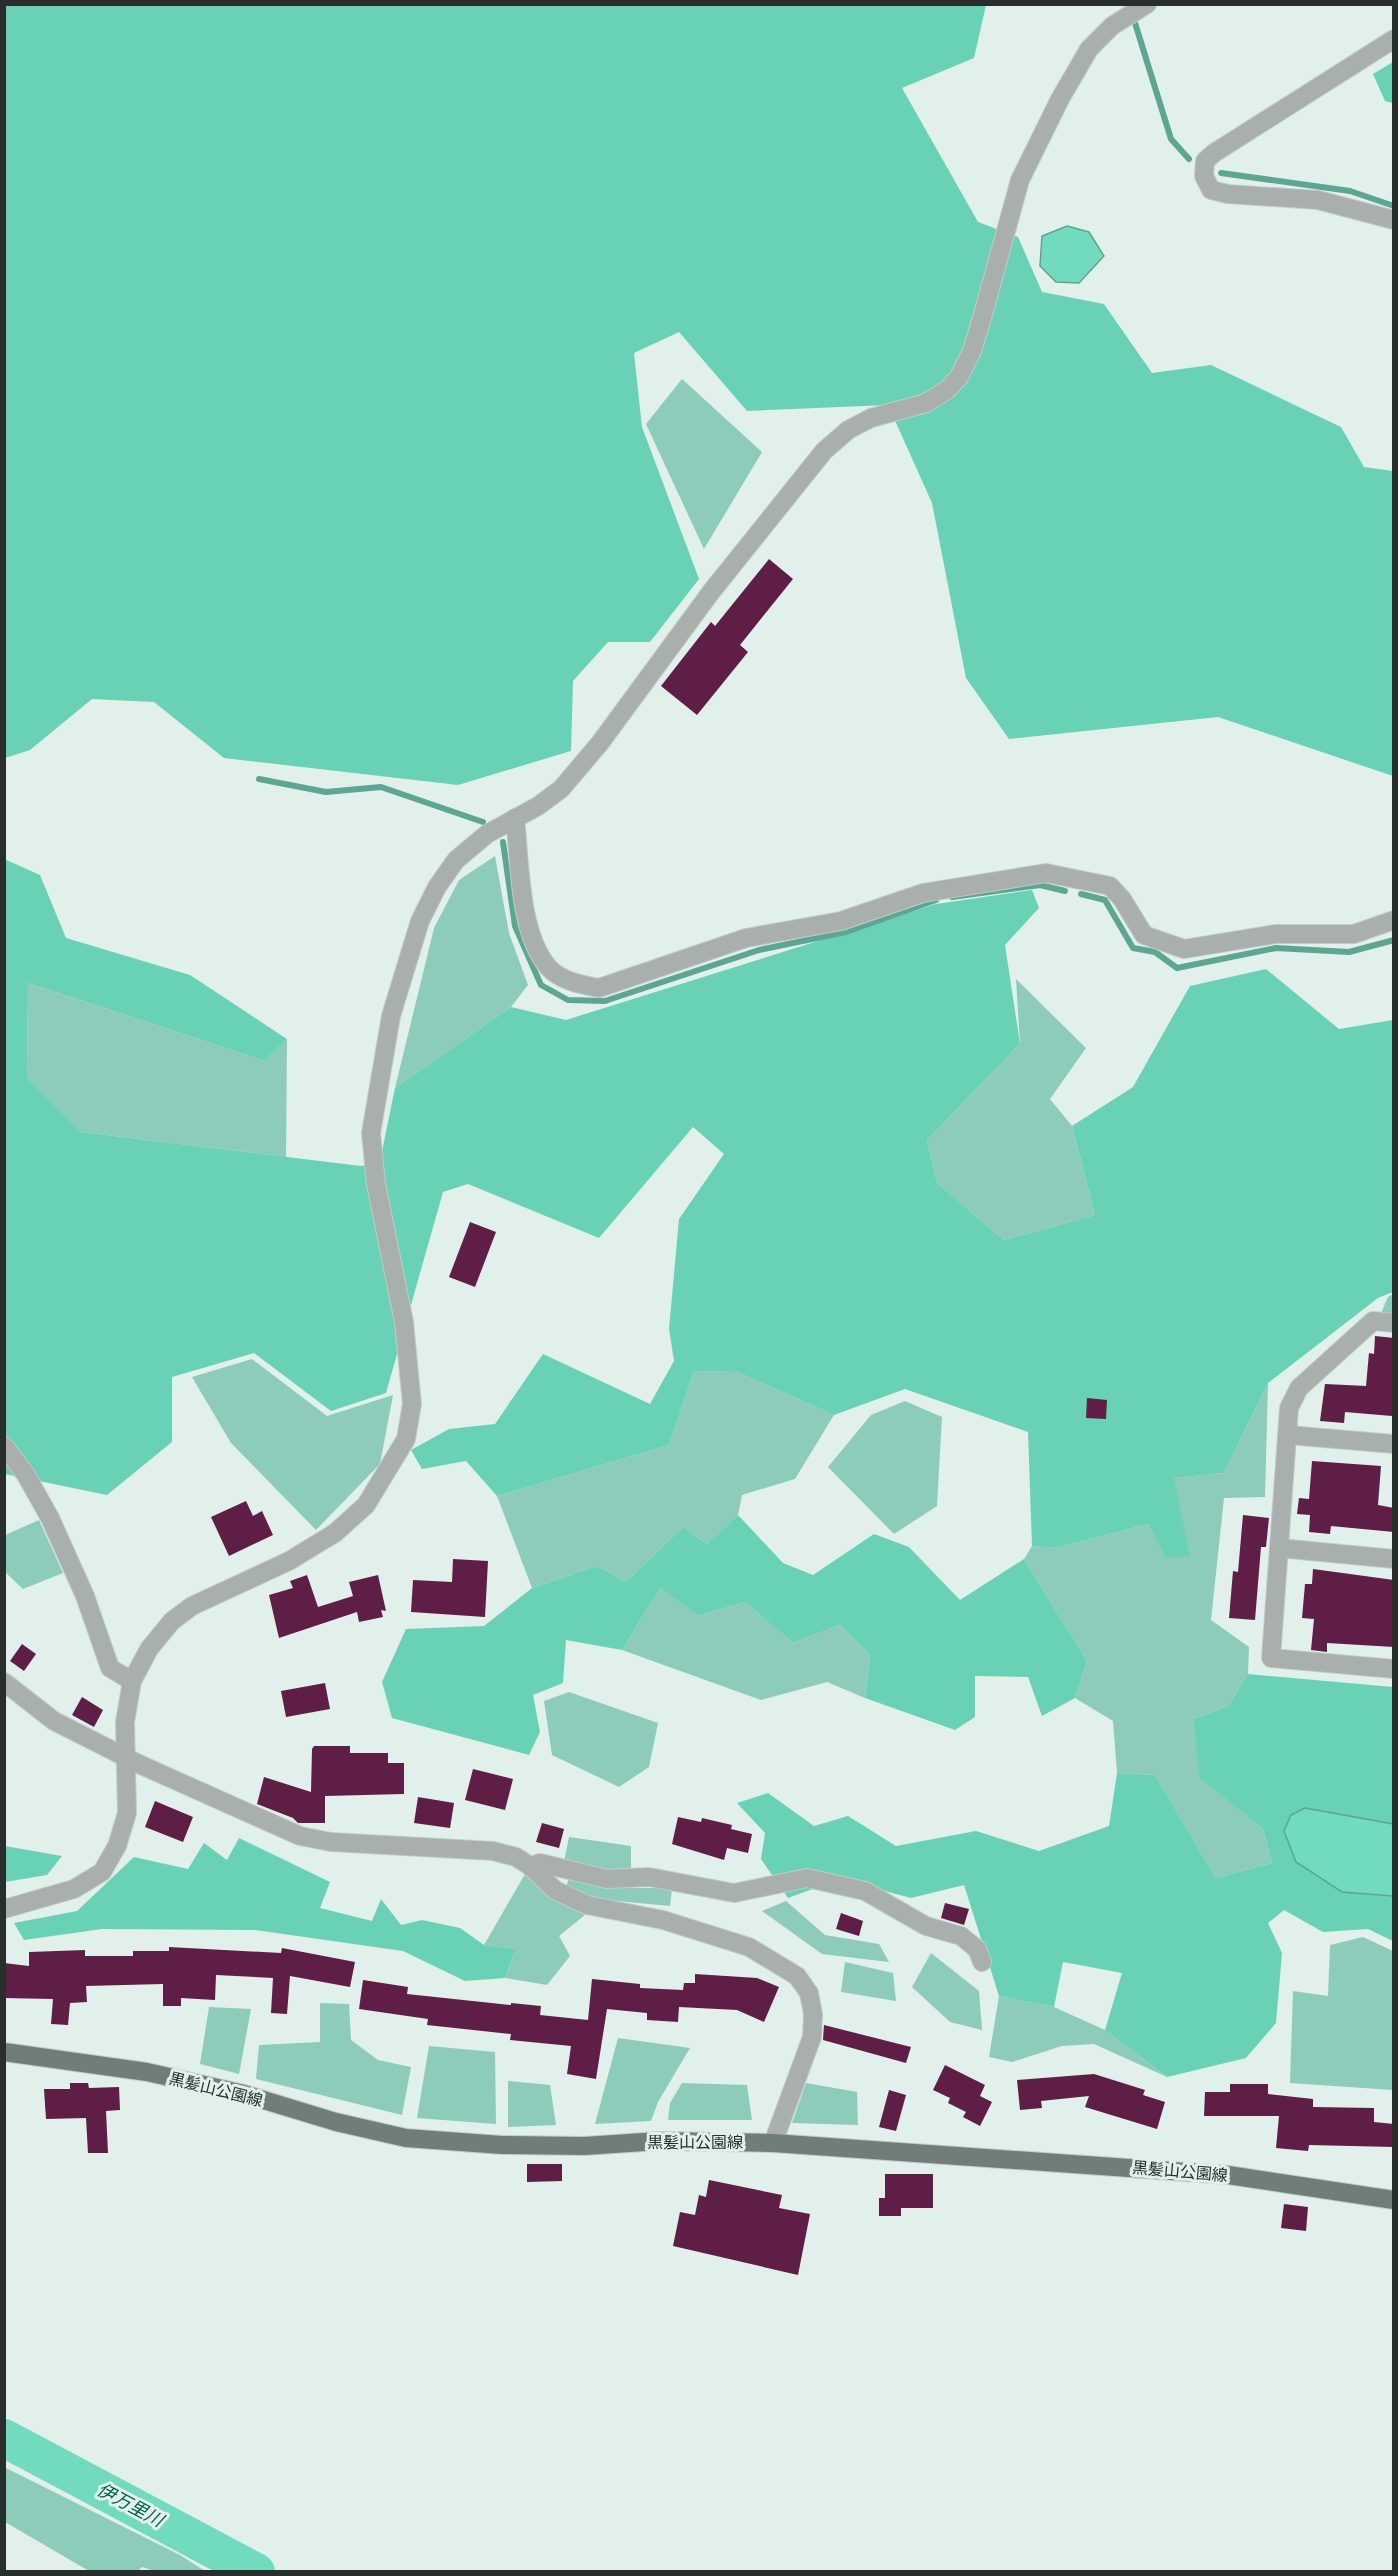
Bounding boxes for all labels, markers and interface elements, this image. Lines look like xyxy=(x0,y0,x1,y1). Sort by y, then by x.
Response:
street label: 黒髪山公園線 xyxy=(167,2069,265,2110)
street label: 黒髪山公園線 xyxy=(647,2133,743,2152)
street label: 黒髪山公園線 xyxy=(1131,2158,1229,2185)
water label: 伊万里川 xyxy=(94,2478,169,2532)

